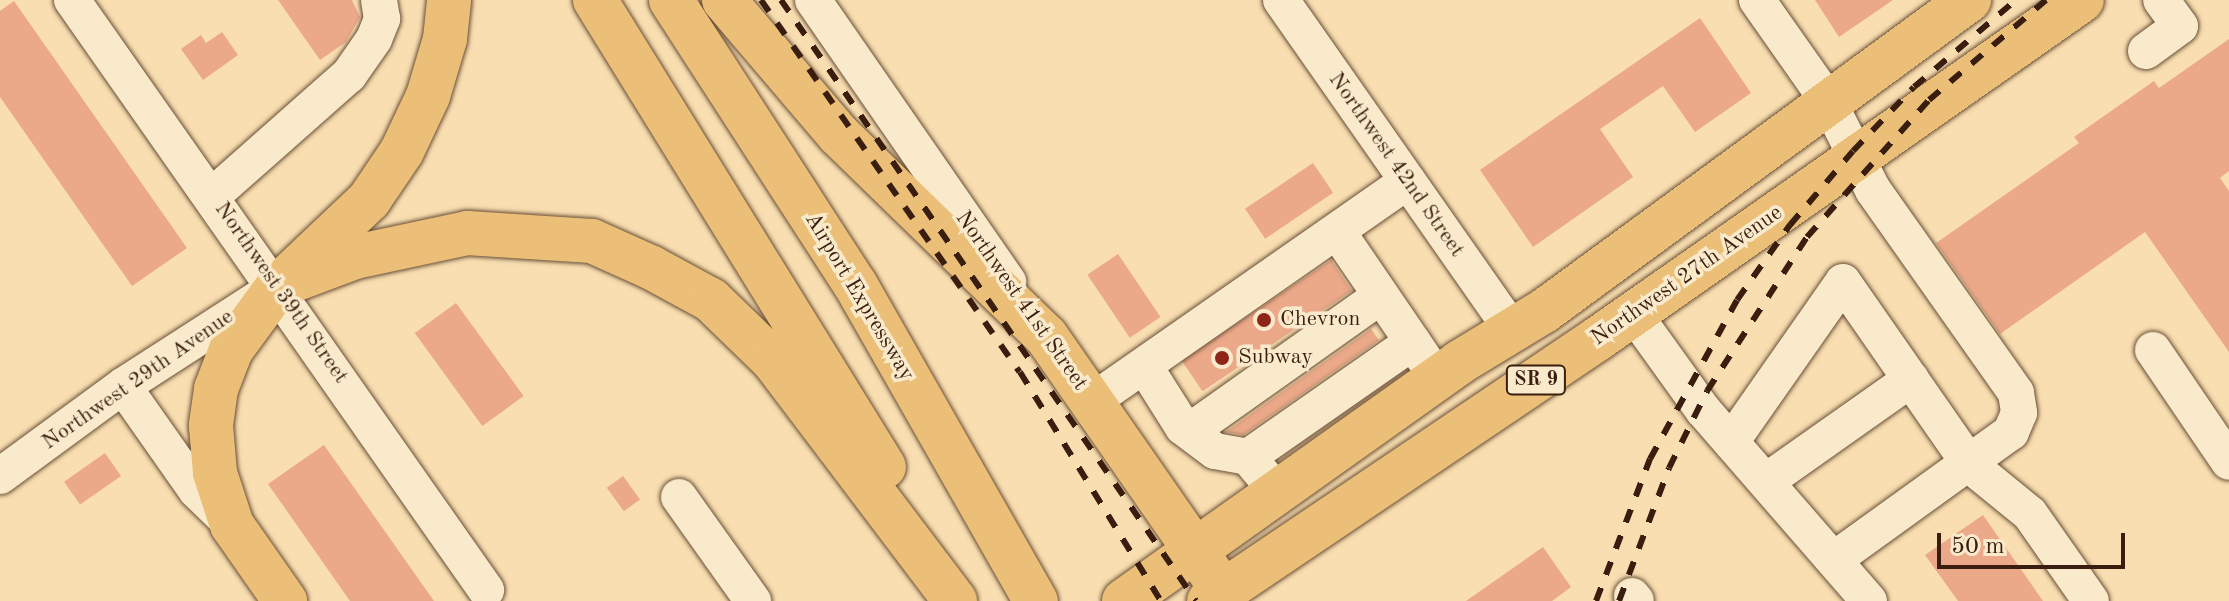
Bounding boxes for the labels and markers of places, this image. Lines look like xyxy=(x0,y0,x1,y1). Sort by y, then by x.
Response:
place label: Chevron xyxy=(1280,307,1360,333)
marker: Chevron xyxy=(1255,311,1273,329)
place label: Subway xyxy=(1238,345,1313,371)
marker: Subway xyxy=(1213,349,1231,367)

